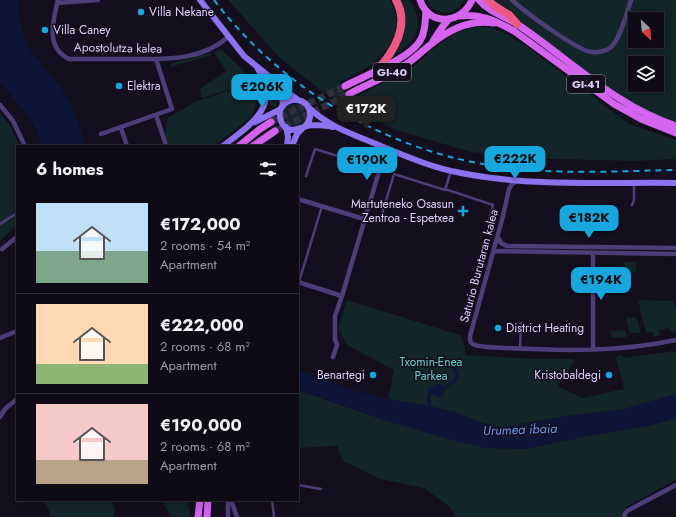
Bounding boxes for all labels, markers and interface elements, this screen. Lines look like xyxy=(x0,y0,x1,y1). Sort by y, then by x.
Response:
place label: Villa Nekane xyxy=(149,3,214,21)
marker: Villa Nekane xyxy=(136,7,146,17)
north arrow xyxy=(628,12,664,48)
map controls xyxy=(628,12,664,92)
place label: Villa Caney xyxy=(53,21,111,39)
marker: Villa Caney xyxy=(40,25,50,35)
street label: Apostolutza kalea xyxy=(74,38,162,58)
button: layers xyxy=(628,56,664,92)
road number: GI-40 xyxy=(373,63,411,81)
pin: €206K xyxy=(234,74,290,108)
road number: GI-41 xyxy=(567,75,605,93)
place label: Elektra xyxy=(127,77,161,95)
text: €206K xyxy=(240,77,284,96)
marker: Elektra xyxy=(114,81,124,91)
pin: €172K xyxy=(338,96,394,130)
text: €172K xyxy=(346,99,386,118)
pin: €222K xyxy=(487,146,543,180)
pin: €190K xyxy=(339,147,395,181)
text: €222K xyxy=(493,149,537,168)
text: €190K xyxy=(346,150,388,169)
text: 6 homes xyxy=(36,157,104,181)
icon: filters xyxy=(257,158,279,180)
place label: Martuteneko Osasun Zentroa - Espetxea xyxy=(351,195,454,227)
marker: Martuteneko Osasun Zentroa - Espetxea xyxy=(457,205,469,217)
pin: €182K xyxy=(561,205,617,239)
street label: Saturio Burutaran kalea xyxy=(455,207,503,325)
text: €182K xyxy=(569,208,609,227)
text: €172,000 xyxy=(160,212,240,236)
icon: home xyxy=(68,219,116,267)
text: 2 rooms · 54 m² xyxy=(160,236,250,255)
text: Apartment xyxy=(160,255,217,274)
pin: €194K xyxy=(573,267,629,301)
text: €194K xyxy=(580,270,622,289)
text: €222,000 xyxy=(160,313,244,337)
place label: District Heating xyxy=(506,319,584,337)
icon: home xyxy=(68,320,116,368)
marker: District Heating xyxy=(493,323,503,333)
text: 2 rooms · 68 m² xyxy=(160,337,250,356)
park label: Txomin-Enea Parkea xyxy=(400,353,463,385)
text: Apartment xyxy=(160,356,217,375)
place label: Benartegi xyxy=(317,366,365,384)
place label: Kristobaldegi xyxy=(534,366,601,384)
marker: Benartegi xyxy=(368,370,378,380)
marker: Kristobaldegi xyxy=(604,370,614,380)
text: €190,000 xyxy=(160,413,242,437)
water label: Urumea ibaia xyxy=(482,419,558,440)
icon: home xyxy=(68,420,116,468)
text: 2 rooms · 68 m² xyxy=(160,437,250,456)
text: Apartment xyxy=(160,456,217,475)

